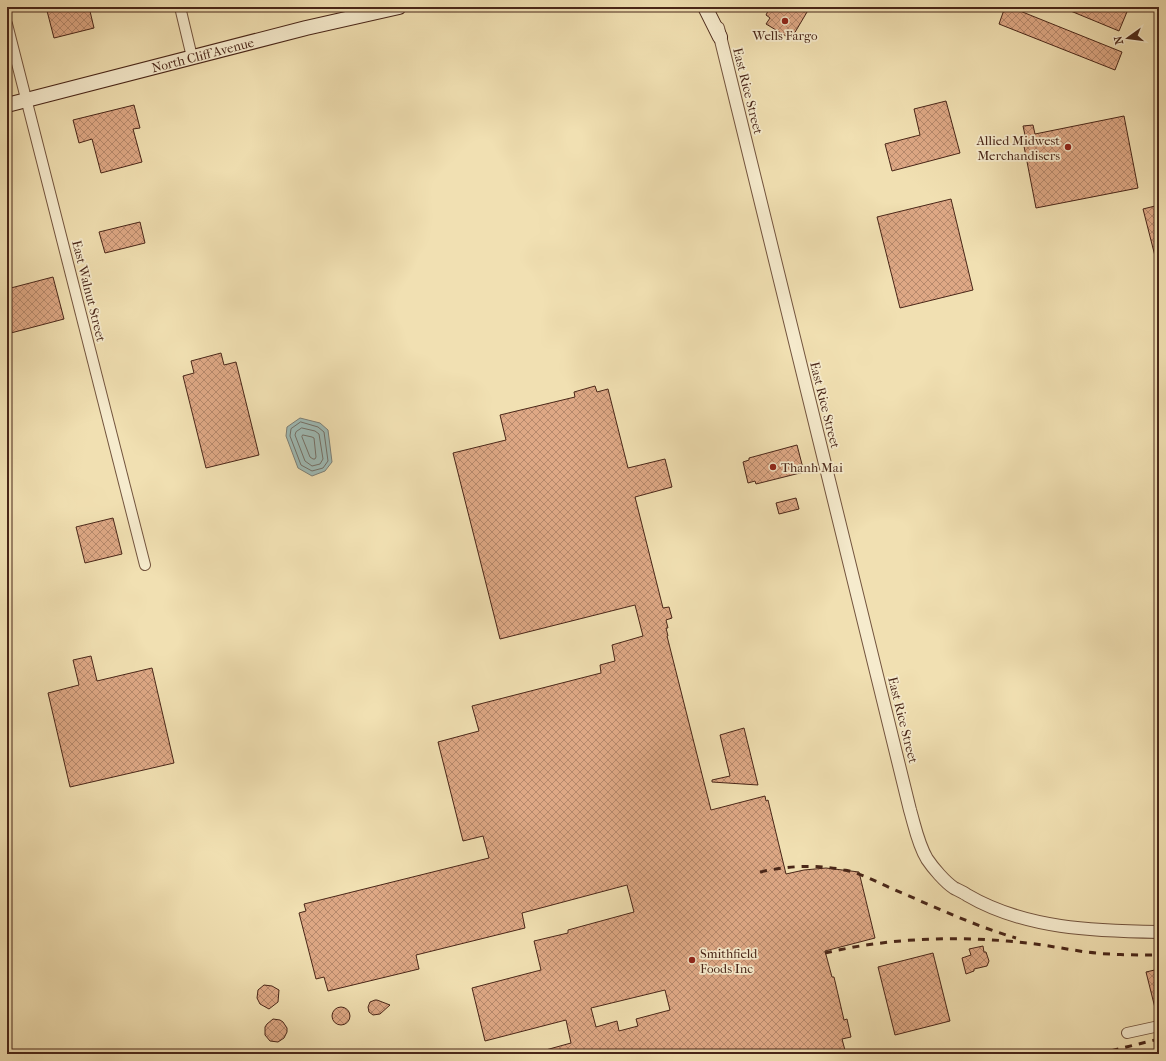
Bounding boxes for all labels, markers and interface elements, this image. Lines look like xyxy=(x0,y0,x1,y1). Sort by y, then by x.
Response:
marker: Wells Fargo xyxy=(780,16,790,26)
north arrow xyxy=(1108,18,1148,58)
place label: Wells Fargo xyxy=(752,28,818,43)
street label: North Cliff Avenue xyxy=(150,34,256,75)
text: N xyxy=(1111,34,1126,46)
street label: East Rice Street xyxy=(730,46,766,136)
place label: Allied Midwest Merchandisers xyxy=(975,133,1060,163)
marker: Allied Midwest Merchandisers xyxy=(1063,142,1073,152)
street label: East Walnut Street xyxy=(69,239,109,344)
street label: East Rice Street xyxy=(807,360,843,450)
place label: Thanh Mai xyxy=(781,460,843,475)
marker: Thanh Mai xyxy=(768,462,778,472)
street label: East Rice Street xyxy=(885,675,921,765)
place label: Smithfield Foods Inc xyxy=(700,946,758,976)
marker: Smithfield Foods Inc xyxy=(687,955,697,965)

